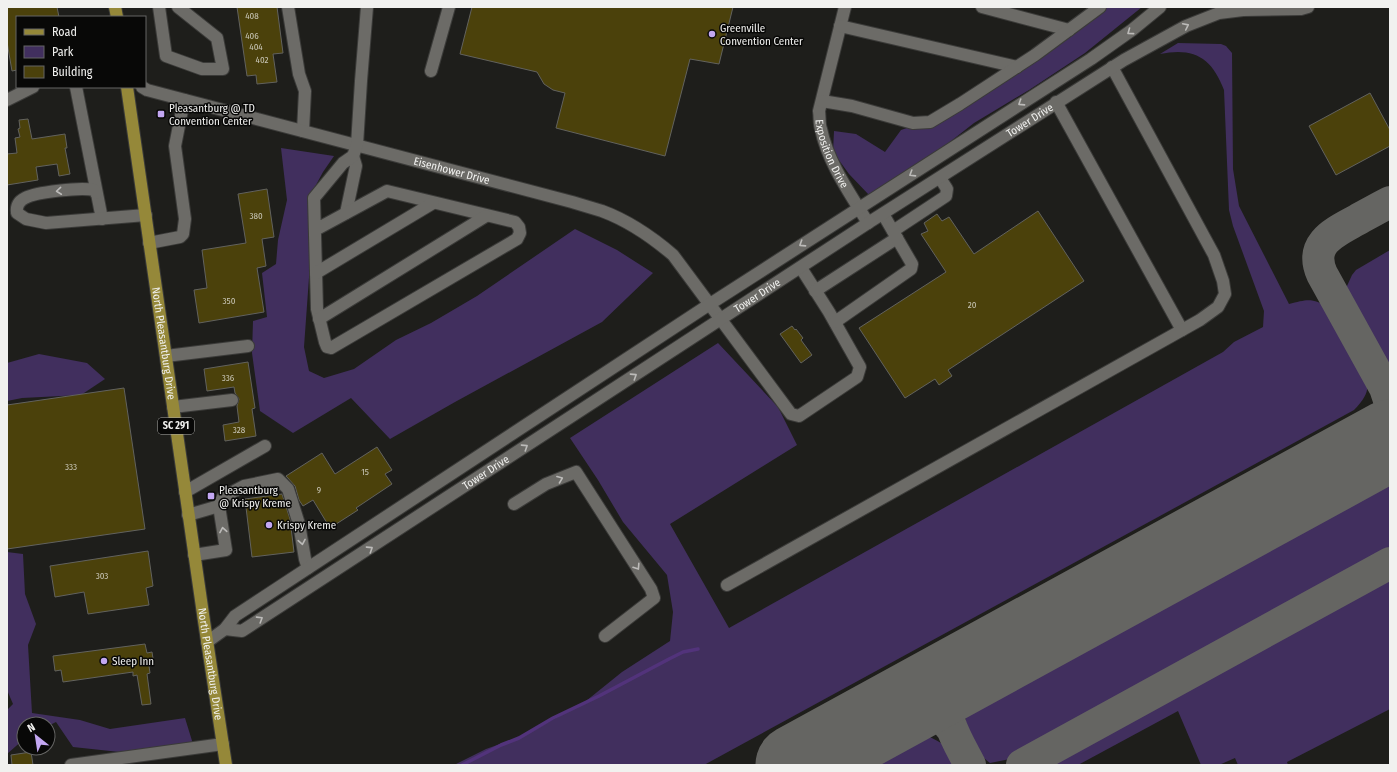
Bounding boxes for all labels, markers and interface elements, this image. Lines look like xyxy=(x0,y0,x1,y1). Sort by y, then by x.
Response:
house number: 408 xyxy=(245,11,259,21)
legend xyxy=(16,16,146,88)
place label: Greenville Convention Center xyxy=(720,22,803,48)
one-way arrow xyxy=(1182,23,1190,31)
text: Road xyxy=(52,25,77,39)
one-way arrow xyxy=(1127,27,1134,34)
marker: Greenville Convention Center xyxy=(707,29,717,39)
house number: 406 xyxy=(245,31,259,41)
house number: 404 xyxy=(249,42,263,52)
text: Park xyxy=(52,45,74,59)
house number: 402 xyxy=(256,55,268,65)
text: Building xyxy=(52,65,93,79)
one-way arrow xyxy=(1018,99,1025,106)
street label: Tower Drive xyxy=(1004,100,1055,140)
place label: Pleasantburg @ TD Convention Center xyxy=(169,102,255,128)
marker: Pleasantburg @ TD Convention Center xyxy=(156,109,166,119)
street label: Exposition Drive xyxy=(813,119,851,190)
street label: Eisenhower Drive xyxy=(412,154,491,187)
one-way arrow xyxy=(909,169,916,176)
one-way arrow xyxy=(56,186,62,195)
house number: 380 xyxy=(249,211,263,221)
one-way arrow xyxy=(799,239,806,246)
street label: Tower Drive xyxy=(731,275,783,315)
street label: North Pleasantburg Drive xyxy=(149,286,178,400)
house number: 350 xyxy=(223,296,236,306)
house number: 20 xyxy=(968,300,977,310)
house number: 336 xyxy=(222,373,235,383)
one-way arrow xyxy=(630,373,637,381)
road number: SC 291 xyxy=(158,418,194,434)
house number: 328 xyxy=(233,425,246,435)
one-way arrow xyxy=(521,445,528,452)
street label: Tower Drive xyxy=(460,452,511,492)
house number: 333 xyxy=(65,462,77,472)
house number: 15 xyxy=(361,467,369,477)
one-way arrow xyxy=(557,475,564,483)
place label: Pleasantburg @ Krispy Kreme xyxy=(219,484,291,510)
house number: 9 xyxy=(317,485,321,495)
marker: Pleasantburg @ Krispy Kreme xyxy=(206,491,216,501)
place label: Krispy Kreme xyxy=(277,519,336,532)
marker: Krispy Kreme xyxy=(264,520,274,530)
one-way arrow xyxy=(219,527,228,533)
one-way arrow xyxy=(297,539,306,545)
one-way arrow xyxy=(365,547,372,554)
one-way arrow xyxy=(633,563,640,570)
house number: 303 xyxy=(96,571,108,581)
street label: North Pleasantburg Drive xyxy=(196,607,226,721)
one-way arrow xyxy=(256,616,263,624)
place label: Sleep Inn xyxy=(112,655,154,668)
marker: Sleep Inn xyxy=(99,656,109,666)
north arrow xyxy=(16,716,56,756)
text: N xyxy=(25,720,37,735)

